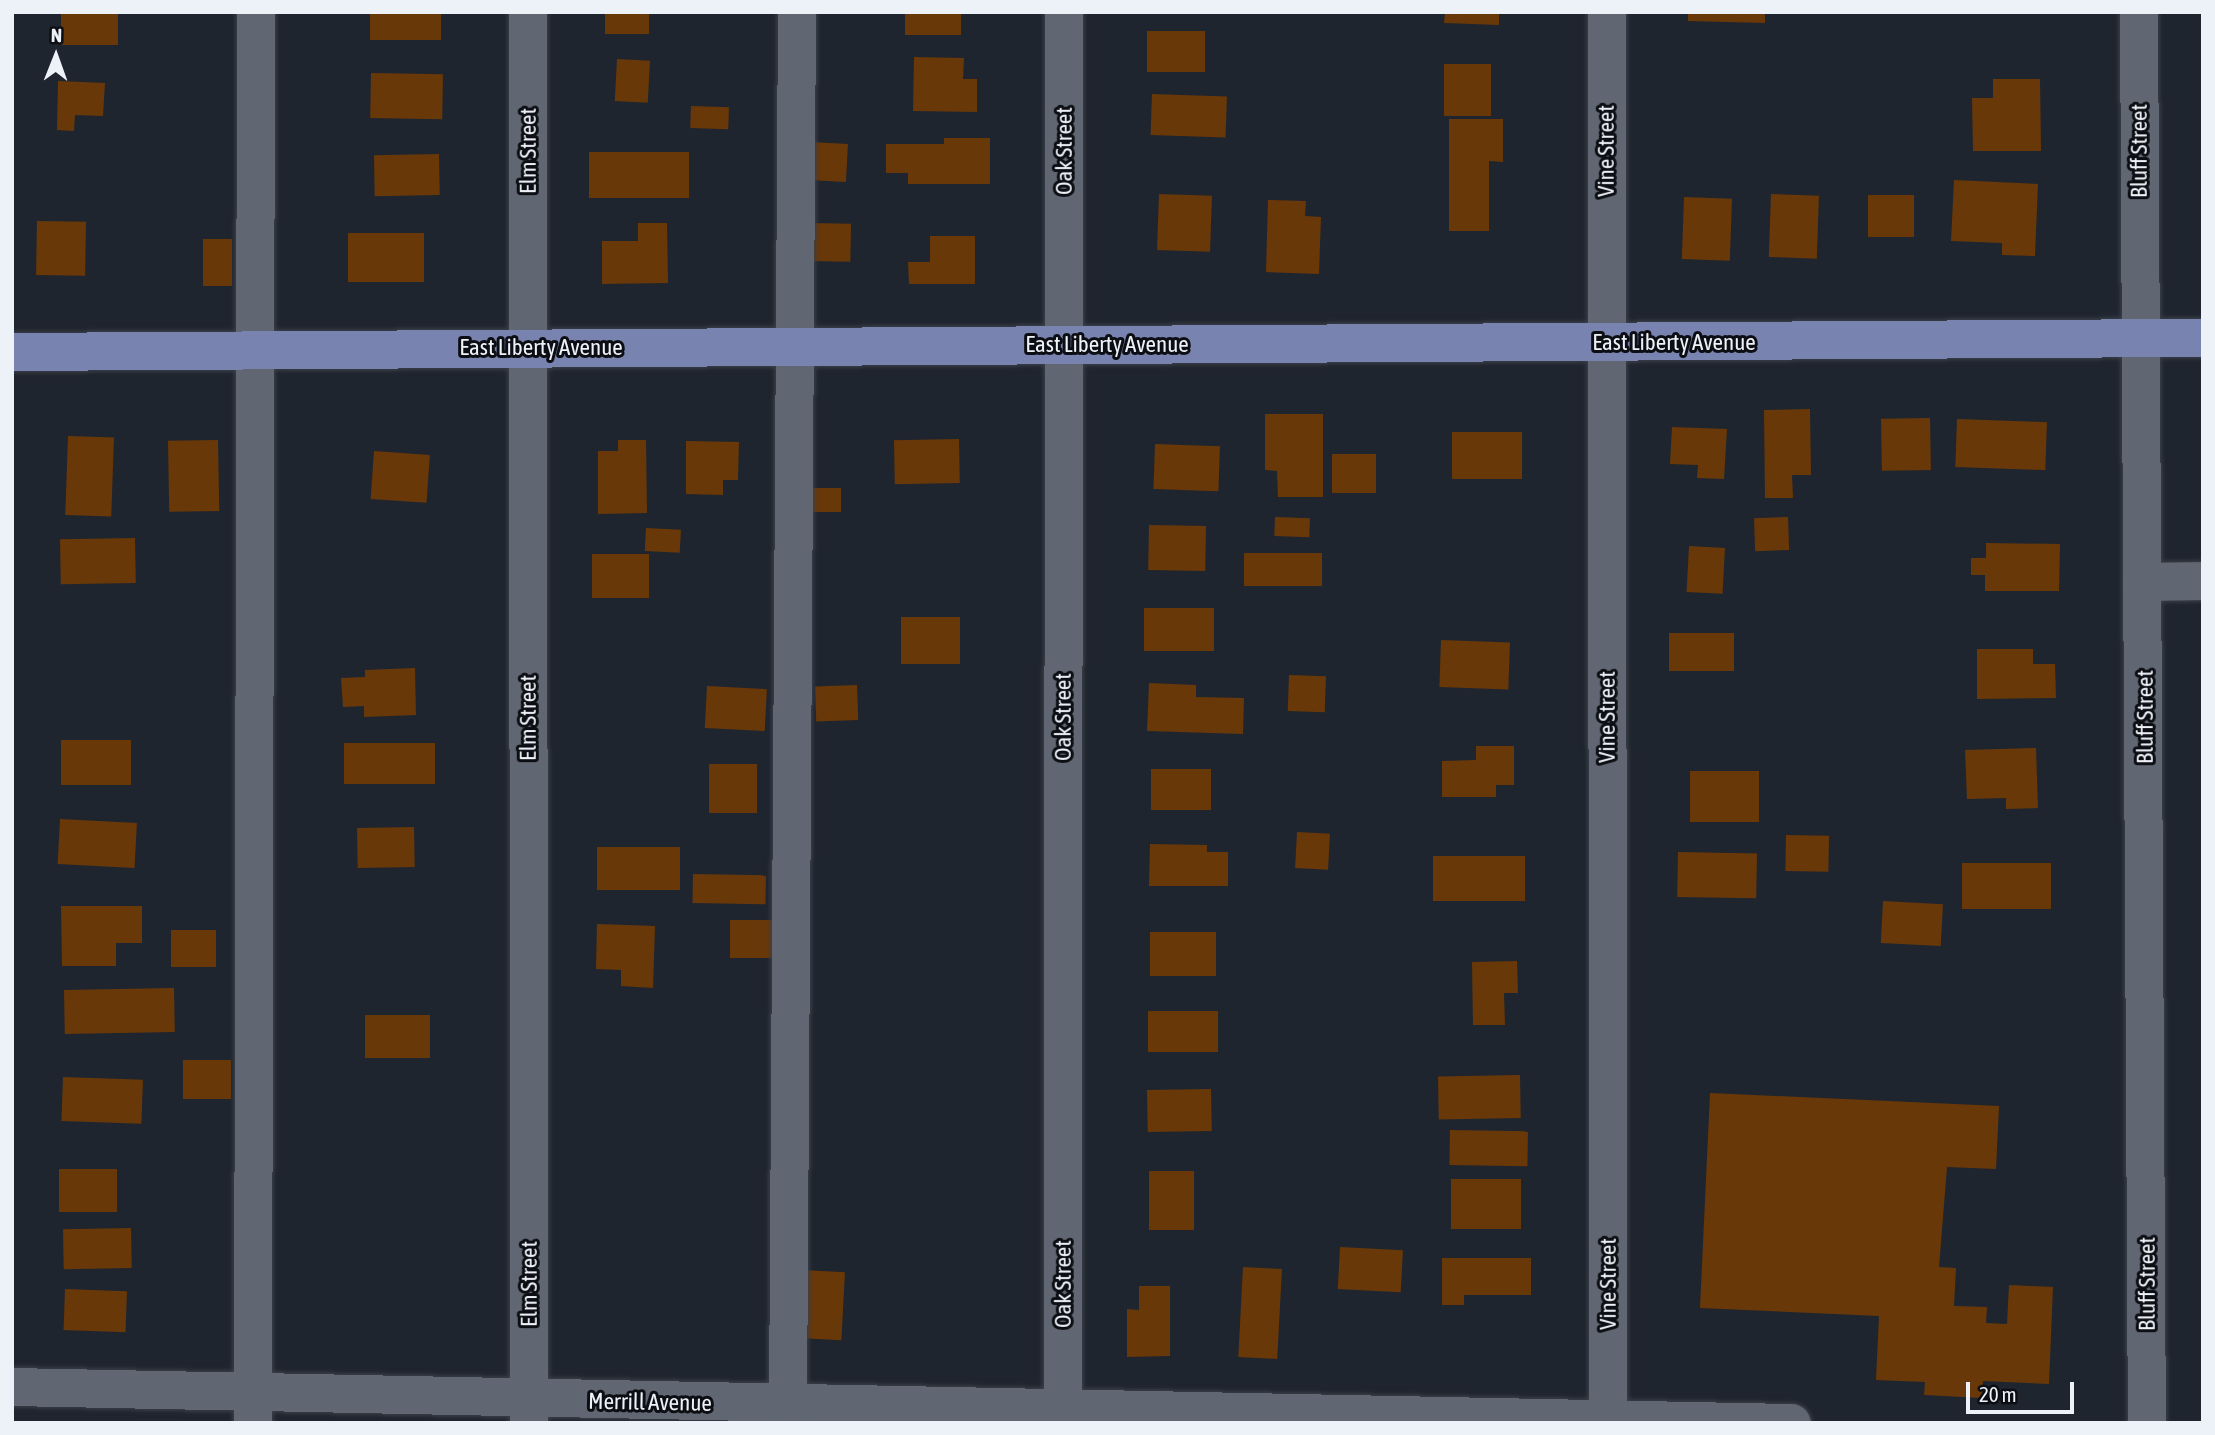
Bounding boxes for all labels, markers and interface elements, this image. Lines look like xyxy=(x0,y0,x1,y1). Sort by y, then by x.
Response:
north arrow xyxy=(21,21,91,91)
text: N xyxy=(51,24,62,46)
street label: Bluff Street xyxy=(2125,104,2153,198)
street label: Vine Street xyxy=(1592,105,1620,197)
street label: Oak Street xyxy=(1050,107,1078,195)
street label: Elm Street xyxy=(514,108,542,194)
street label: East Liberty Avenue xyxy=(1592,328,1756,356)
street label: East Liberty Avenue xyxy=(1025,330,1189,358)
street label: East Liberty Avenue xyxy=(459,333,623,361)
street label: Bluff Street xyxy=(2131,670,2159,764)
street label: Vine Street xyxy=(1593,671,1621,763)
street label: Oak Street xyxy=(1049,673,1077,761)
street label: Elm Street xyxy=(514,675,542,761)
street label: Bluff Street xyxy=(2133,1237,2161,1331)
street label: Vine Street xyxy=(1594,1238,1622,1330)
street label: Oak Street xyxy=(1049,1240,1077,1328)
street label: Elm Street xyxy=(515,1241,543,1327)
scale bar xyxy=(1970,1368,2078,1412)
text: 20 m xyxy=(1979,1382,2017,1406)
street label: Merrill Avenue xyxy=(588,1387,712,1417)

